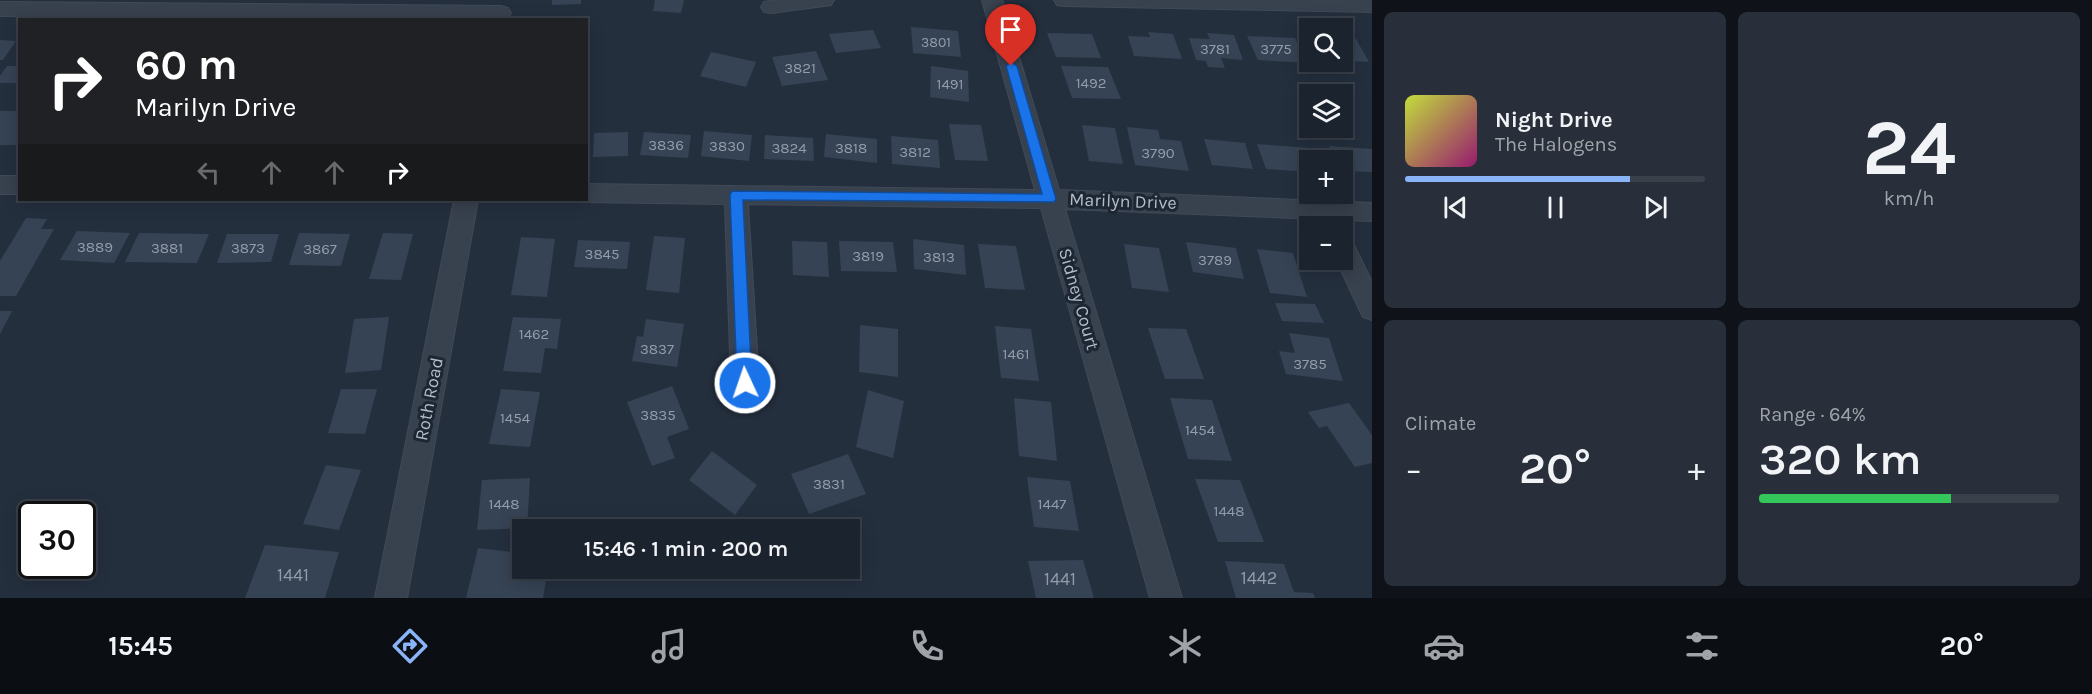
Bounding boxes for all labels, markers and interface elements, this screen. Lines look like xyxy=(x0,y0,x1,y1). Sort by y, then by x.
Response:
pin xyxy=(985,4,1036,66)
icon: arrive xyxy=(994,13,1027,46)
map controls xyxy=(1299,18,1353,270)
button: search xyxy=(1299,18,1353,72)
house number: 3801 xyxy=(921,34,951,51)
text: 60 m xyxy=(135,40,238,90)
house number: 3781 xyxy=(1200,40,1230,58)
house number: 3775 xyxy=(1260,40,1292,58)
icon: right xyxy=(36,42,114,120)
house number: 3821 xyxy=(784,59,816,77)
house number: 1492 xyxy=(1076,74,1106,92)
house number: 1491 xyxy=(937,75,964,93)
button: layers xyxy=(1299,84,1353,138)
text: Marilyn Drive xyxy=(135,91,296,123)
text: 24 xyxy=(1862,102,1956,194)
text: Night Drive xyxy=(1495,107,1613,133)
text: The Halogens xyxy=(1495,133,1617,156)
house number: 3836 xyxy=(648,136,684,154)
house number: 3830 xyxy=(709,137,745,155)
house number: 3824 xyxy=(771,139,807,157)
house number: 3818 xyxy=(835,139,867,157)
house number: 3812 xyxy=(899,143,931,161)
house number: 3790 xyxy=(1141,144,1175,162)
button: + xyxy=(1299,150,1353,204)
icon: left xyxy=(192,156,225,189)
icon: ahead xyxy=(255,156,288,189)
icon: ahead xyxy=(318,156,351,189)
icon: right xyxy=(381,156,414,189)
text: km/h xyxy=(1884,187,1934,210)
street label: Marilyn Drive xyxy=(1069,188,1177,214)
icon: previous xyxy=(1439,191,1472,224)
icon: pause xyxy=(1539,191,1572,224)
icon: next xyxy=(1639,191,1672,224)
button: − xyxy=(1299,216,1353,270)
house number: 3889 xyxy=(77,238,113,256)
house number: 3881 xyxy=(151,239,183,257)
house number: 3873 xyxy=(231,239,265,257)
house number: 3867 xyxy=(303,240,337,258)
house number: 3845 xyxy=(585,245,619,263)
street label: Sidney Court xyxy=(1054,246,1104,353)
house number: 3819 xyxy=(852,247,884,265)
house number: 3813 xyxy=(923,248,955,266)
house number: 3789 xyxy=(1198,251,1232,269)
house number: 1462 xyxy=(519,325,549,343)
house number: 3837 xyxy=(640,340,674,358)
house number: 1461 xyxy=(1003,345,1029,363)
position arrow xyxy=(713,351,777,415)
house number: 3785 xyxy=(1293,355,1327,373)
street label: Roth Road xyxy=(410,356,448,442)
text: Range · 64% xyxy=(1759,403,1866,426)
house number: 3835 xyxy=(640,406,676,424)
house number: 1454 xyxy=(500,409,531,427)
text: Climate xyxy=(1405,412,1476,435)
house number: 1454 xyxy=(1185,421,1216,439)
text: 320 km xyxy=(1759,433,1922,485)
text: 20° xyxy=(1519,442,1591,494)
text: − xyxy=(1405,450,1422,488)
text: + xyxy=(1688,450,1705,488)
house number: 3831 xyxy=(813,475,845,493)
house number: 1448 xyxy=(489,495,519,513)
house number: 1447 xyxy=(1038,495,1066,513)
speed limit sign: 30 xyxy=(18,501,96,579)
house number: 1448 xyxy=(1214,502,1244,520)
text: 15:46 · 1 min · 200 m xyxy=(584,536,788,562)
house number: 1441 xyxy=(277,564,309,586)
house number: 1442 xyxy=(1241,567,1277,589)
house number: 1441 xyxy=(1044,568,1076,590)
icon: directions xyxy=(389,625,431,667)
icon: music xyxy=(648,625,690,667)
icon: phone xyxy=(906,625,948,667)
icon: climate xyxy=(1164,625,1206,667)
icon: car xyxy=(1423,625,1465,667)
icon: filters xyxy=(1681,625,1723,667)
text: 15:45 xyxy=(108,630,173,662)
text: 20° xyxy=(1940,630,1984,662)

